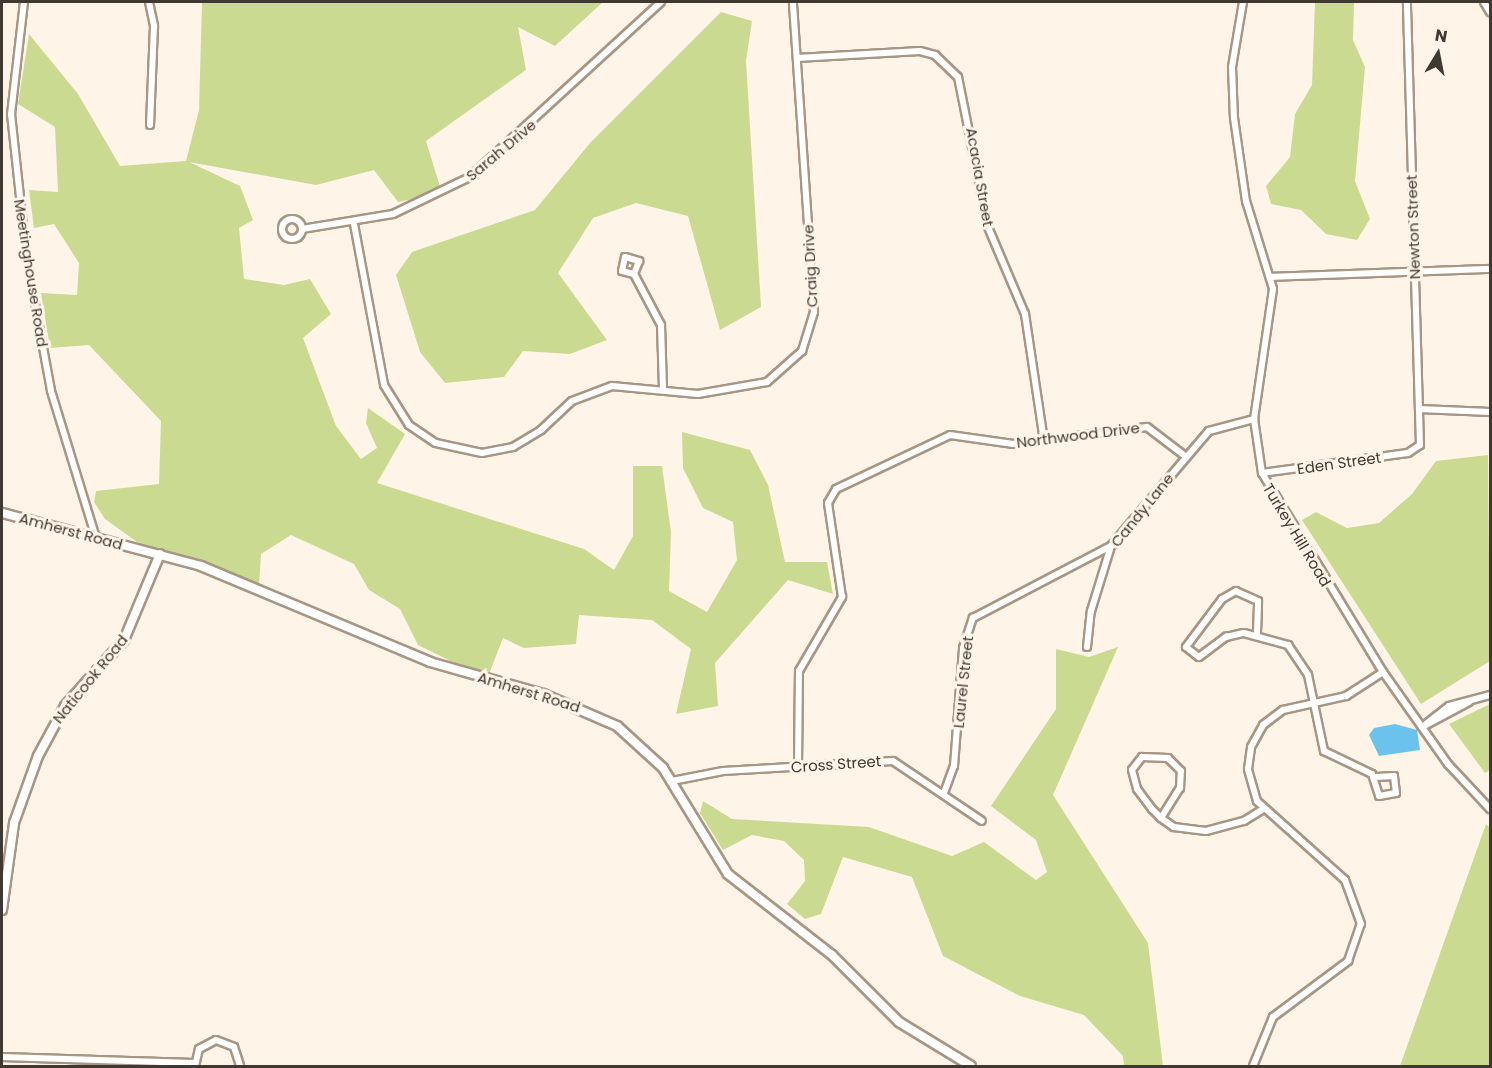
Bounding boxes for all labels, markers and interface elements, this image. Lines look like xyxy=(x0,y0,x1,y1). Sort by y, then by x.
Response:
text: N xyxy=(1433,23,1449,48)
north arrow xyxy=(1408,24,1468,84)
street label: Sarah Drive xyxy=(462,116,540,184)
street label: Acacia Street xyxy=(962,126,998,228)
street label: Newton Street xyxy=(1402,174,1424,280)
street label: Meetinghouse Road xyxy=(10,198,52,348)
street label: Craig Drive xyxy=(799,224,821,308)
street label: Northwood Drive xyxy=(1015,419,1141,451)
street label: Eden Street xyxy=(1296,448,1382,478)
street label: Candy Lane xyxy=(1107,470,1177,550)
street label: Turkey Hill Road xyxy=(1259,480,1335,590)
street label: Amherst Road xyxy=(17,509,125,553)
street label: Naticook Road xyxy=(49,631,131,727)
street label: Laurel Street xyxy=(949,635,977,729)
street label: Amherst Road xyxy=(476,668,582,716)
street label: Cross Street xyxy=(790,752,882,776)

